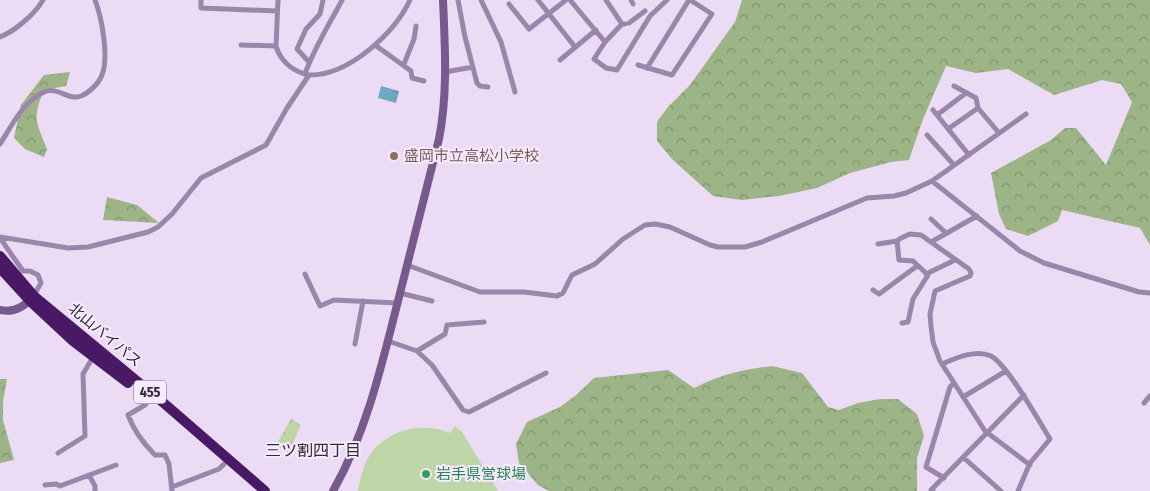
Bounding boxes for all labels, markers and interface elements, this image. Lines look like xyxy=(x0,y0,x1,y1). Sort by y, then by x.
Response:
place label: 盛岡市立高松小学校 xyxy=(404,147,539,165)
marker: 盛岡市立高松小学校 xyxy=(388,150,400,162)
street label: 北山バイパス xyxy=(65,299,145,371)
road number: 455 xyxy=(134,381,166,404)
district label: 三ツ割四丁目 xyxy=(265,441,361,460)
place label: 岩手県営球場 xyxy=(436,465,526,483)
marker: 岩手県営球場 xyxy=(420,468,432,480)

